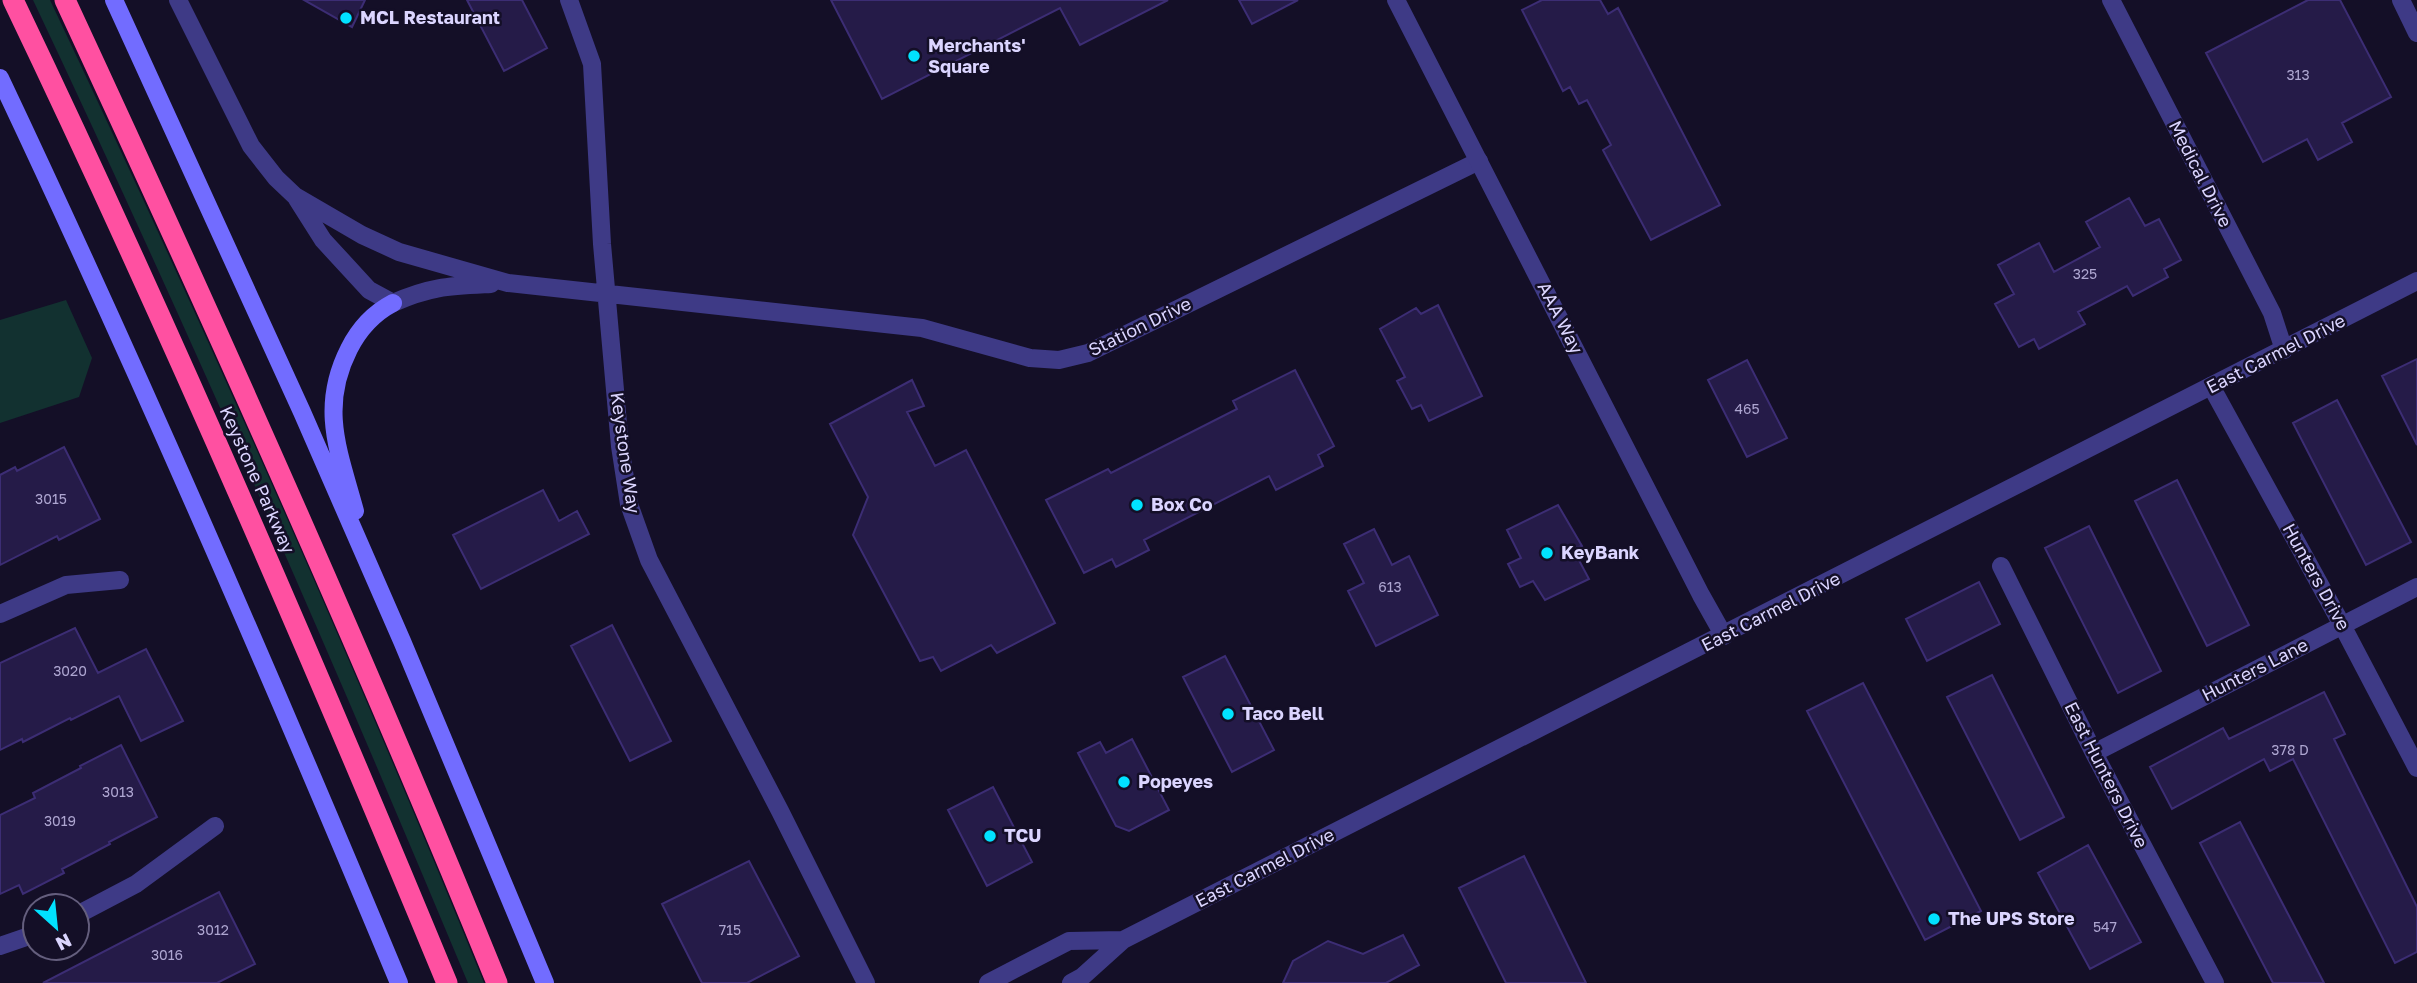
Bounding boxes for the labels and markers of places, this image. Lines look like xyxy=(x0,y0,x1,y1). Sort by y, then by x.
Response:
place label: MCL Restaurant xyxy=(360,6,500,28)
marker: MCL Restaurant xyxy=(338,10,354,26)
place label: Merchants' Square xyxy=(928,34,1026,77)
marker: Merchants' Square xyxy=(906,48,922,64)
place label: Box Co xyxy=(1151,493,1213,515)
marker: Box Co xyxy=(1129,497,1145,513)
place label: KeyBank xyxy=(1561,541,1640,563)
marker: KeyBank xyxy=(1539,545,1555,561)
place label: Taco Bell xyxy=(1242,702,1324,724)
marker: Taco Bell xyxy=(1220,706,1236,722)
place label: Popeyes xyxy=(1138,770,1213,792)
marker: Popeyes xyxy=(1116,774,1132,790)
place label: TCU xyxy=(1004,824,1041,846)
marker: TCU xyxy=(982,828,998,844)
place label: The UPS Store xyxy=(1948,907,2075,929)
marker: The UPS Store xyxy=(1926,911,1942,927)

